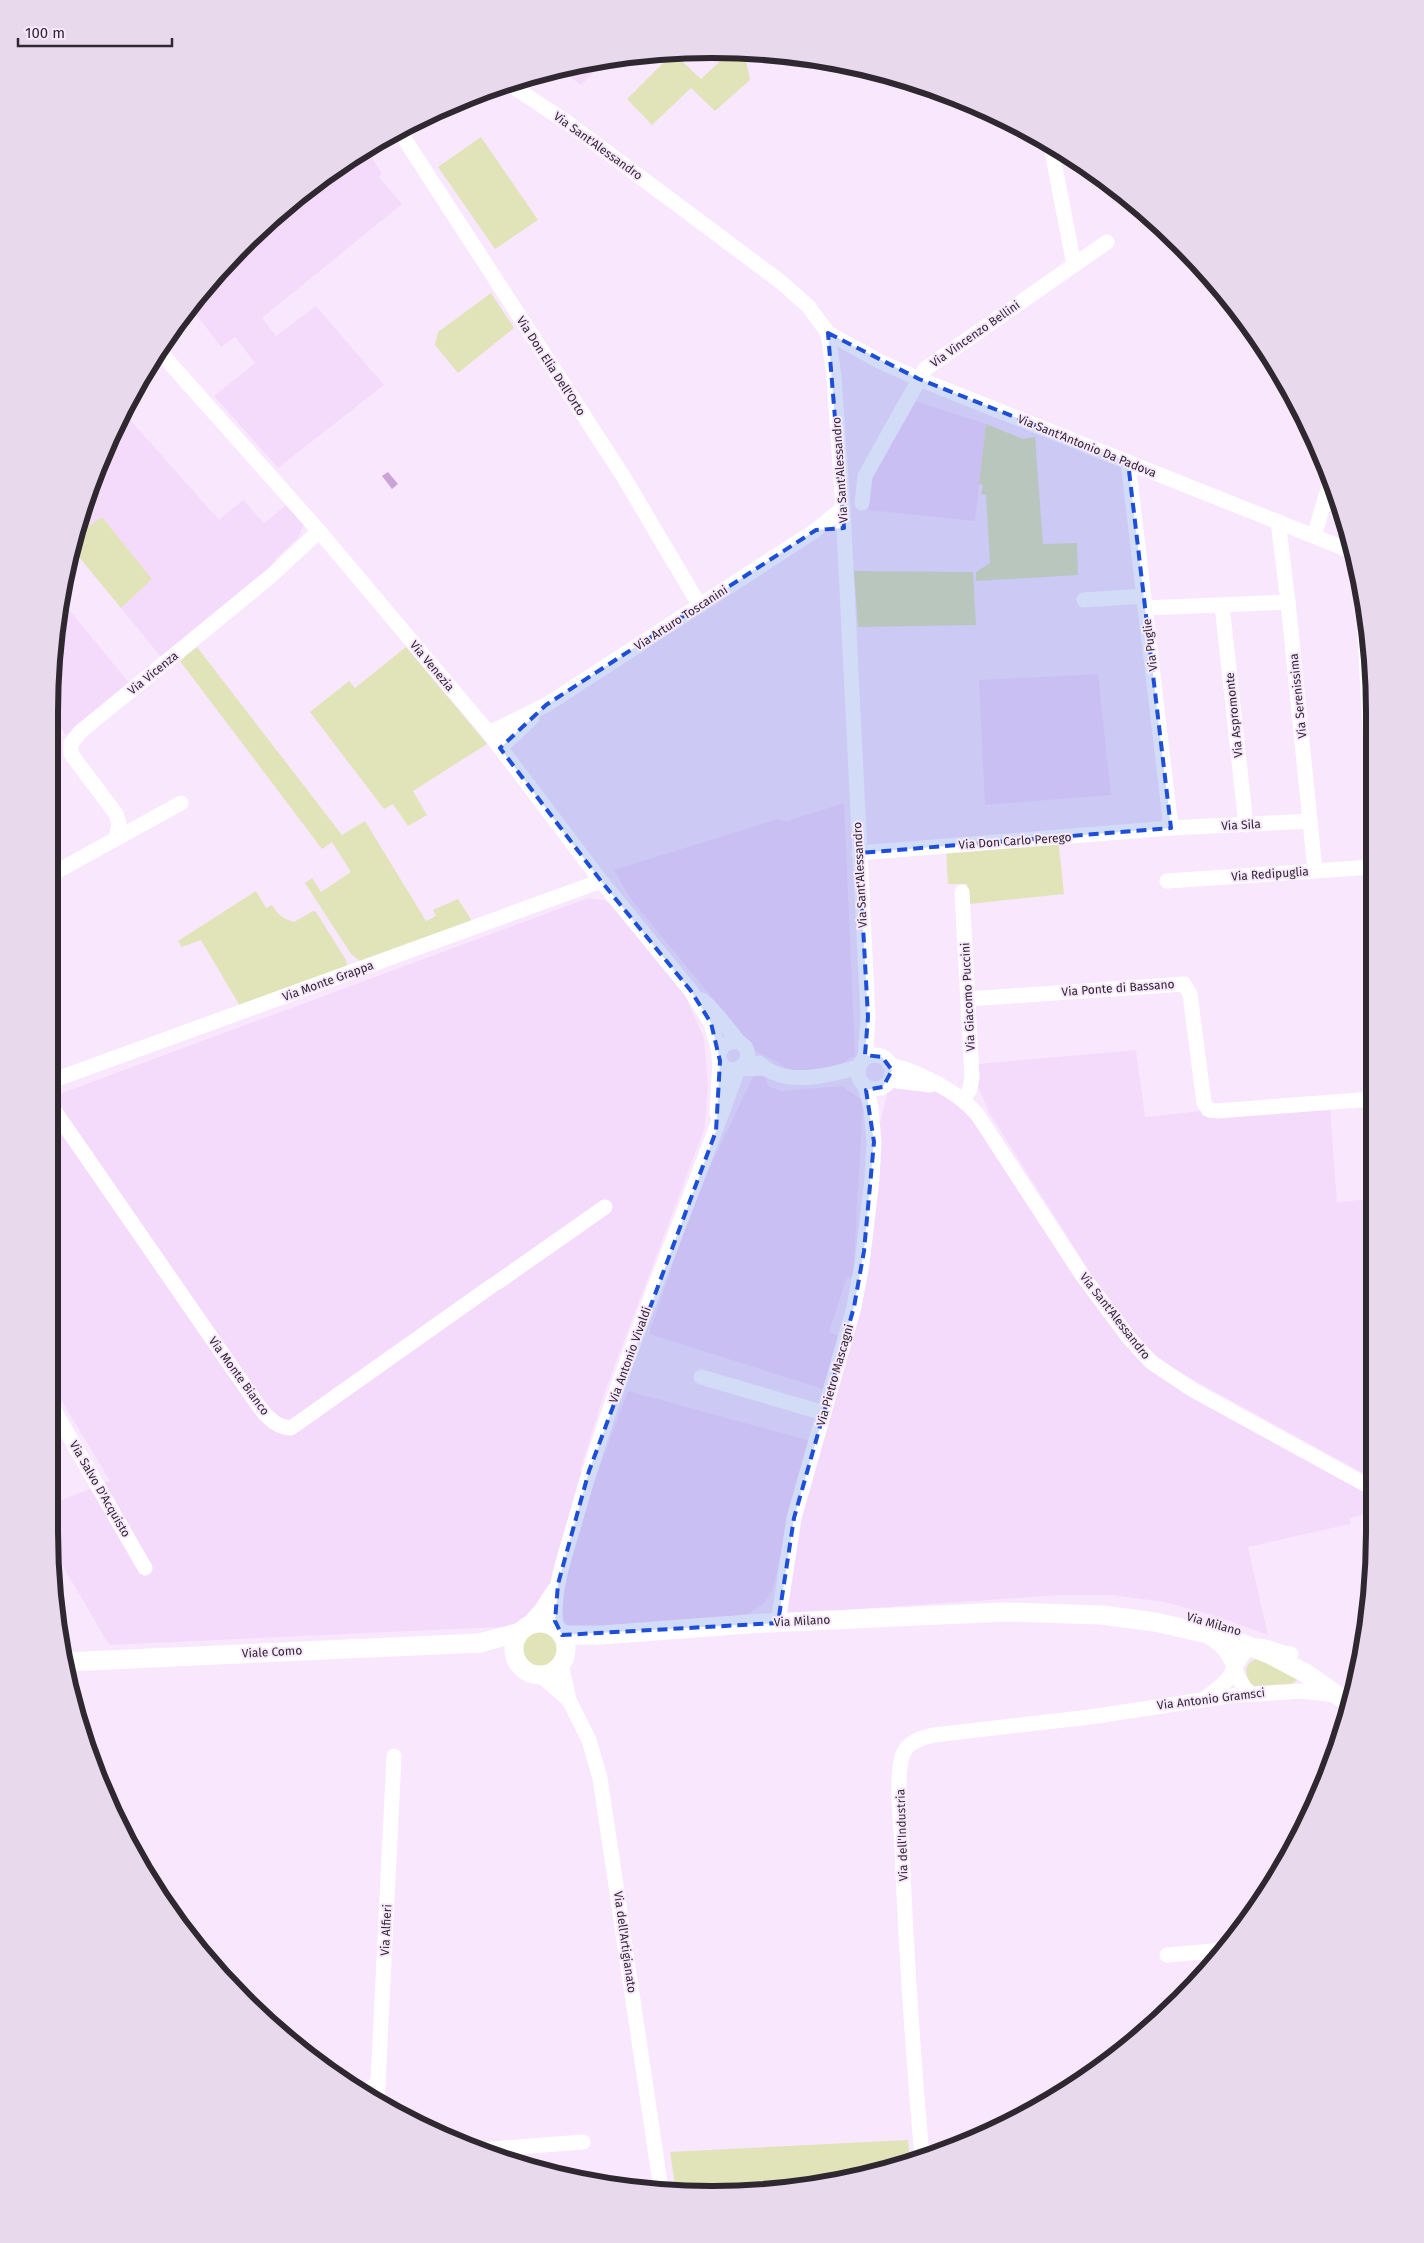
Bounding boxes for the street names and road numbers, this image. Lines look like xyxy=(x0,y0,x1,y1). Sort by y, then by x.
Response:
street label: Via Sant'Alessandro xyxy=(551,109,645,183)
street label: Via Vincenzo Bellini xyxy=(928,298,1022,370)
street label: Via Don Elia Dell'Orto xyxy=(514,314,588,418)
street label: Via Sant'Antonio Da Padova xyxy=(1016,412,1158,480)
street label: Via Sant'Alessandro xyxy=(829,417,851,523)
street label: Via Arturo Toscanini xyxy=(632,583,730,653)
street label: Via Puglie xyxy=(1140,618,1160,672)
street label: Via Venezia xyxy=(407,638,457,694)
street label: Via Vicenza xyxy=(125,649,181,697)
street label: Via Serenissima xyxy=(1287,653,1309,739)
street label: Via Aspromonte xyxy=(1223,672,1245,758)
street label: Via Sila xyxy=(1221,817,1261,833)
street label: Via Sant'Alessandro xyxy=(850,822,870,928)
street label: Via Don Carlo Perego xyxy=(958,830,1072,852)
street label: Via Redipuglia xyxy=(1231,864,1309,884)
street label: Via Giacomo Puccini xyxy=(958,942,978,1052)
street label: Via Monte Grappa xyxy=(281,958,375,1004)
street label: Via Ponte di Bassano xyxy=(1061,977,1175,999)
street label: Via Sant'Alessandro xyxy=(1077,1270,1153,1362)
street label: Via Antonio Vivaldi xyxy=(606,1305,654,1405)
street label: Via Pietro Mascagni xyxy=(814,1322,856,1428)
street label: Via Monte Bianco xyxy=(206,1334,272,1418)
street label: Via Salvo D'Acquisto xyxy=(67,1438,133,1540)
street label: Via Milano xyxy=(1185,1609,1243,1639)
street label: Via Milano xyxy=(773,1613,831,1629)
street label: Viale Como xyxy=(241,1643,303,1661)
street label: Via Antonio Gramsci xyxy=(1156,1685,1266,1713)
street label: Via dell'Industria xyxy=(893,1789,911,1881)
street label: Via dell'Artigianato xyxy=(611,1890,639,1994)
street label: Via Alfieri xyxy=(378,1904,394,1956)

